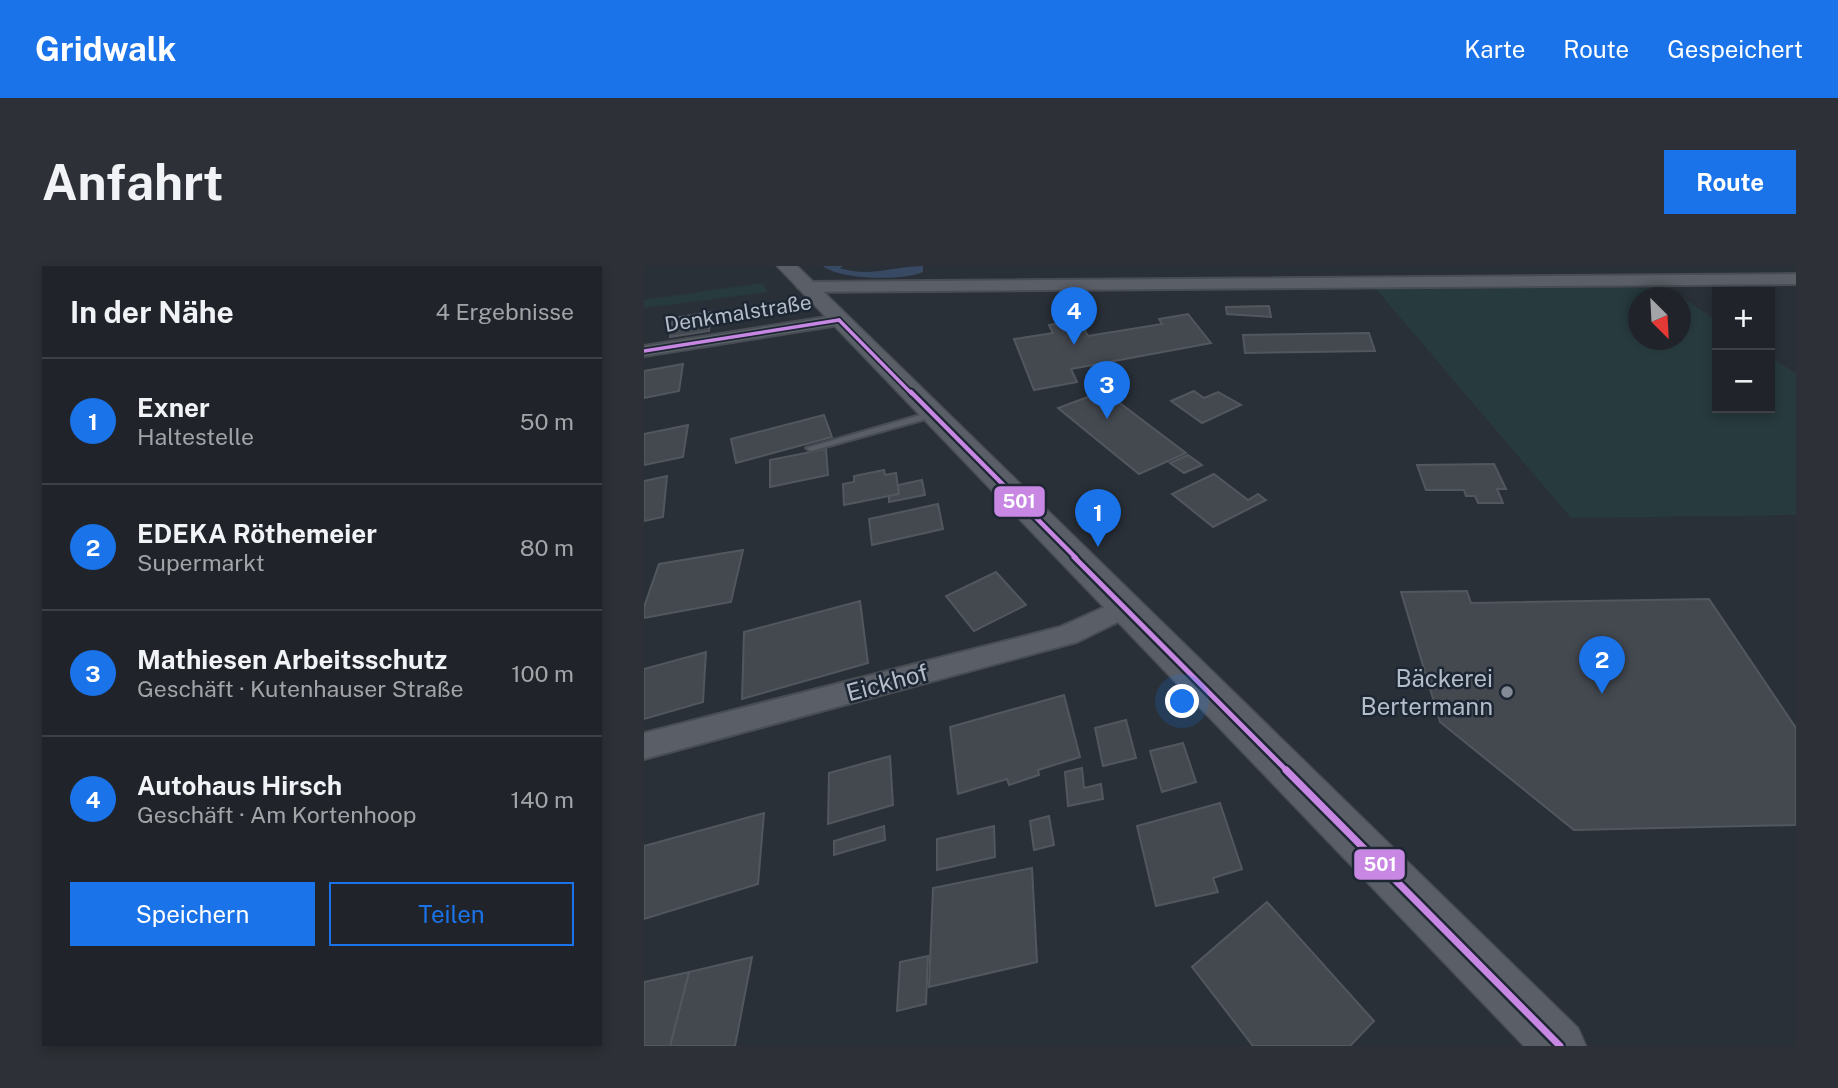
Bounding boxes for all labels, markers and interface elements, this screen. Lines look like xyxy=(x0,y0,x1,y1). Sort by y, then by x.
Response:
text: Gridwalk xyxy=(35,30,176,68)
text: Karte xyxy=(1464,35,1525,63)
text: Route xyxy=(1563,35,1629,63)
text: Gespeichert xyxy=(1667,35,1803,63)
button: Route xyxy=(1664,150,1796,214)
text: Anfahrt xyxy=(42,153,223,211)
pin: 4 xyxy=(1051,287,1097,345)
north arrow xyxy=(1628,287,1691,350)
map controls xyxy=(1712,287,1775,413)
button: + xyxy=(1712,287,1775,350)
street label: Denkmalstraße xyxy=(663,289,813,337)
text: In der Nähe xyxy=(70,294,234,330)
text: 4 Ergebnisse xyxy=(435,298,574,325)
button: − xyxy=(1712,350,1775,413)
pin: 3 xyxy=(1084,361,1130,419)
text: Exner xyxy=(137,392,210,423)
text: 1 xyxy=(88,408,98,435)
text: 50 m xyxy=(520,408,574,435)
text: Haltestelle xyxy=(137,423,254,450)
line badge: 501 xyxy=(993,485,1046,518)
pin: 1 xyxy=(1075,489,1121,547)
text: 501 xyxy=(1002,490,1036,512)
text: EDEKA Röthemeier xyxy=(137,518,377,549)
text: 2 xyxy=(86,534,100,561)
text: 80 m xyxy=(520,534,574,561)
text: Supermarkt xyxy=(137,549,265,576)
pin: 2 xyxy=(1579,636,1625,694)
text: Mathiesen Arbeitsschutz xyxy=(137,644,447,675)
street label: Eickhof xyxy=(843,658,931,706)
text: 3 xyxy=(85,660,101,687)
text: 100 m xyxy=(511,660,574,687)
place label: Bäckerei Bertermann xyxy=(1361,664,1493,720)
text: Geschäft · Kutenhauser Straße xyxy=(137,675,464,702)
your location xyxy=(1165,684,1199,718)
marker: Bäckerei Bertermann xyxy=(1499,684,1515,700)
text: Autohaus Hirsch xyxy=(137,770,342,801)
text: 4 xyxy=(85,786,101,813)
text: 140 m xyxy=(511,786,574,813)
text: Geschäft · Am Kortenhoop xyxy=(137,801,416,828)
line badge: 501 xyxy=(1353,848,1406,881)
text: 501 xyxy=(1363,853,1397,875)
button: Speichern xyxy=(70,882,315,946)
button: Teilen xyxy=(329,882,574,946)

